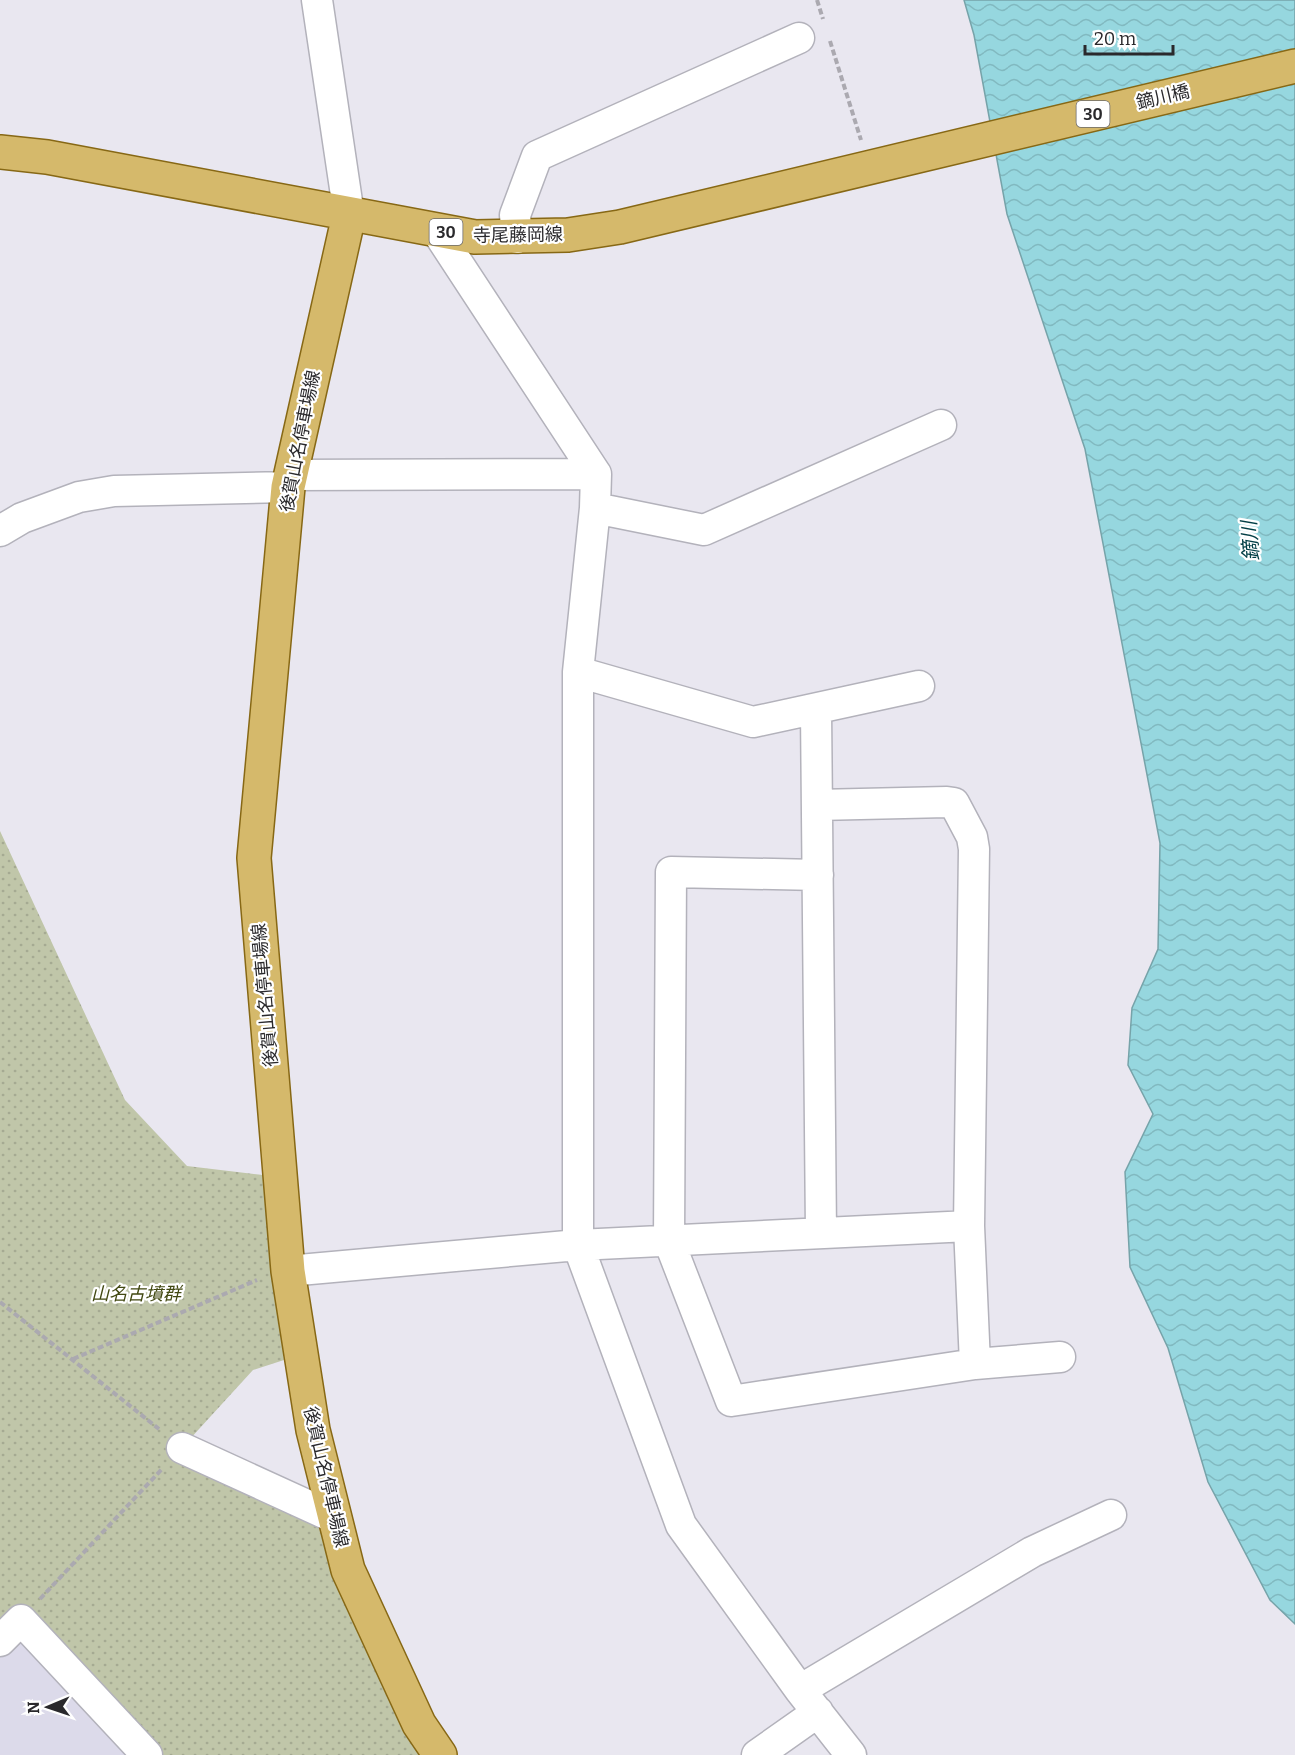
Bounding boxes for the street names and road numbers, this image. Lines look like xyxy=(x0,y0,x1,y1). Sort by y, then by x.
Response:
street label: 鏑川橋 xyxy=(1134,80,1192,114)
road number: 30 xyxy=(1076,101,1110,127)
road number: 30 xyxy=(430,219,462,245)
street label: 寺尾藤岡線 xyxy=(473,223,563,247)
street label: 後賀山名停車場線 xyxy=(275,368,325,514)
street label: 後賀山名停車場線 xyxy=(248,922,282,1068)
street label: 後賀山名停車場線 xyxy=(299,1404,353,1550)

